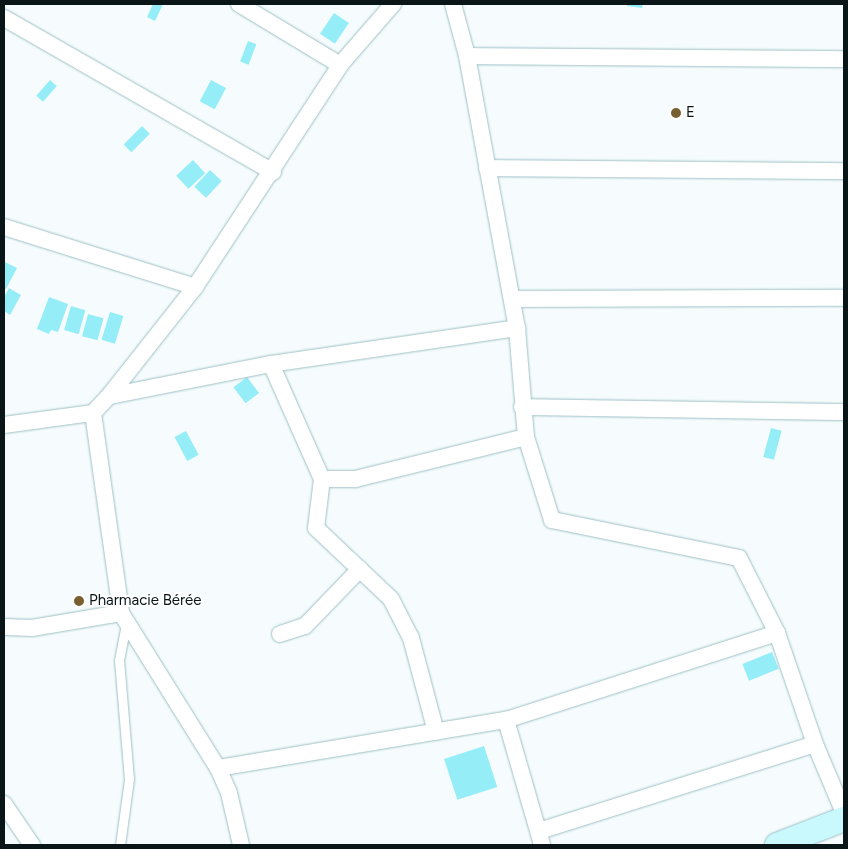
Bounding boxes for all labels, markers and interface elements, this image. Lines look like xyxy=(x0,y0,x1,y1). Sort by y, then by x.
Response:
place label: E xyxy=(686,104,695,122)
marker: E xyxy=(670,107,682,119)
place label: Pharmacie Bérée xyxy=(89,592,202,610)
marker: Pharmacie Bérée xyxy=(73,595,85,607)

